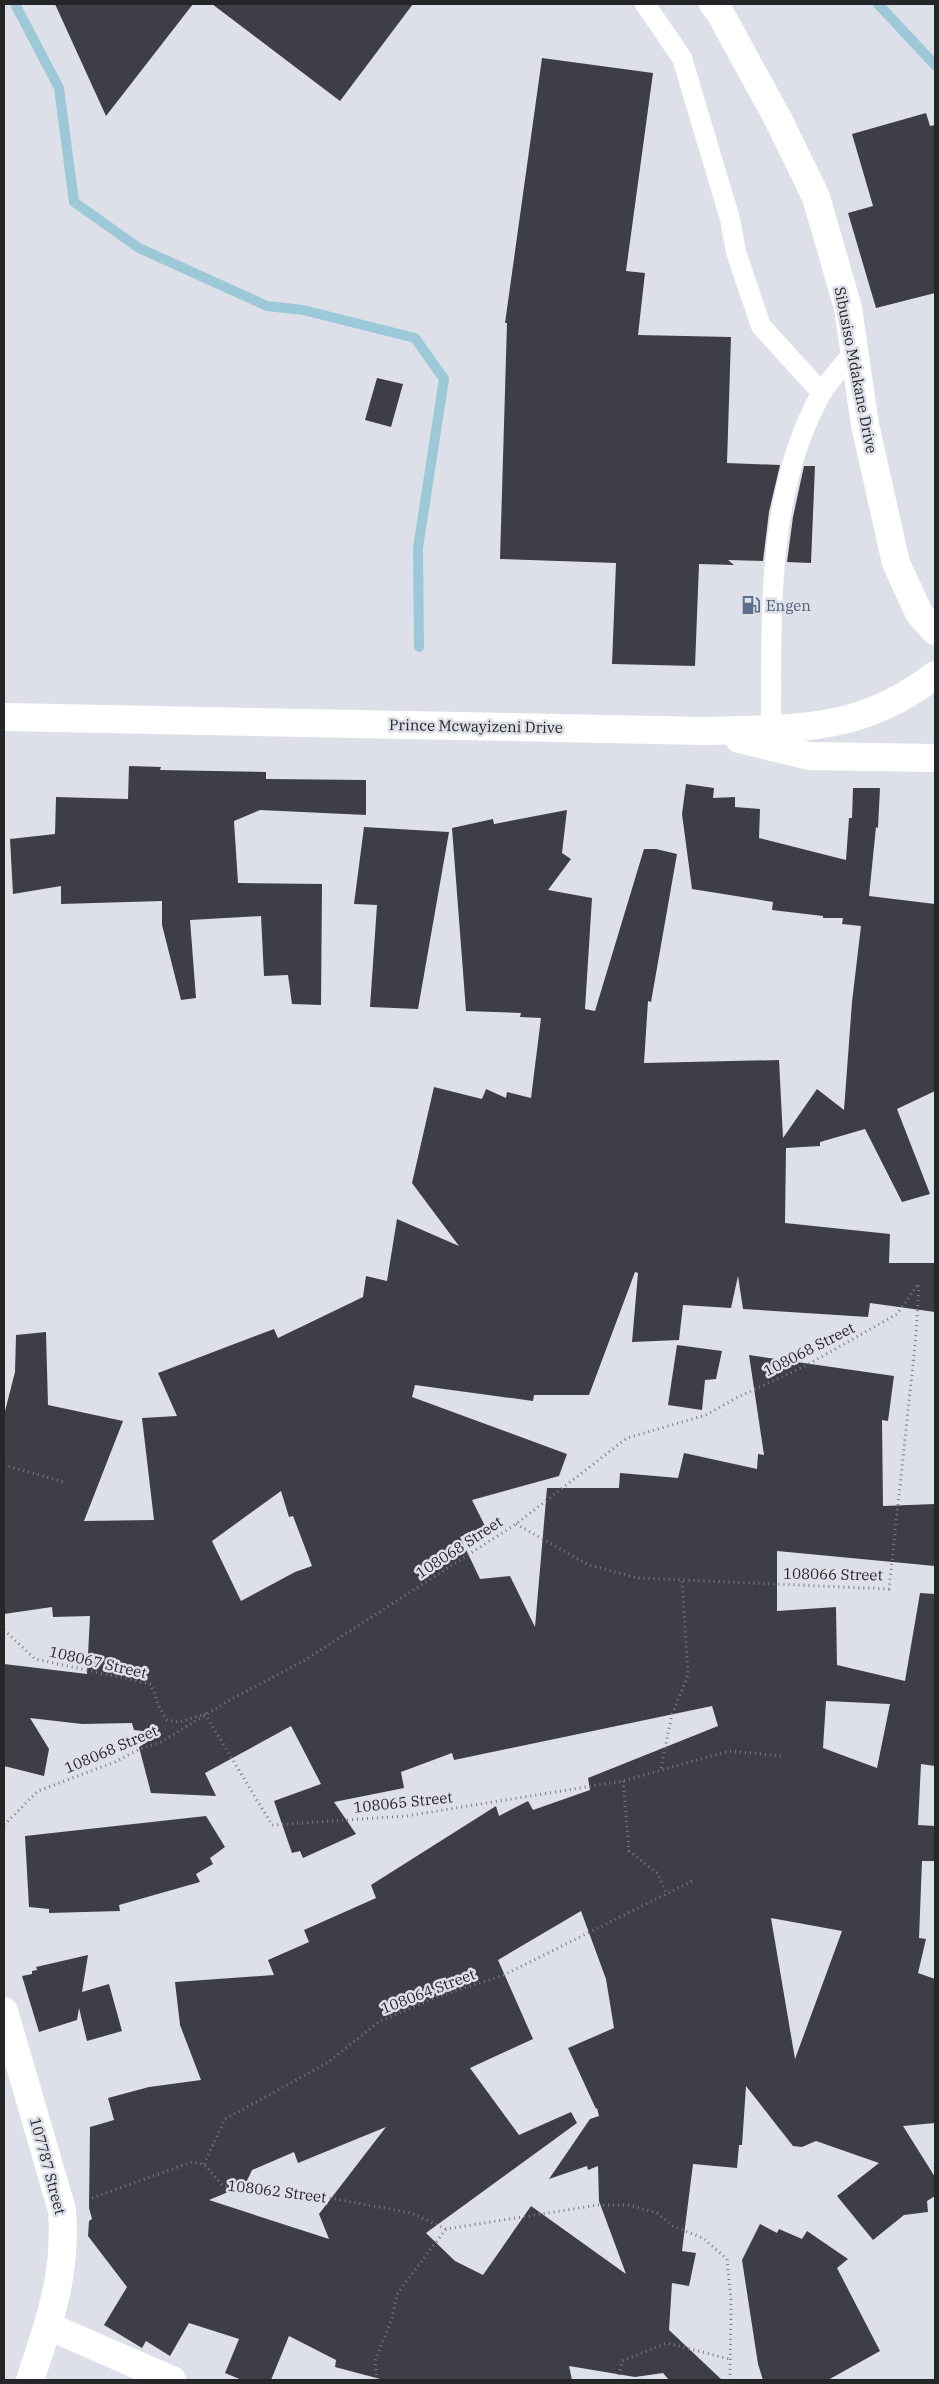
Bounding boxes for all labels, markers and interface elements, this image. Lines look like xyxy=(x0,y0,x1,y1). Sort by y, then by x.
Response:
street label: Sibusiso Mdakane Drive xyxy=(831,285,881,455)
fuel station icon: Engen xyxy=(740,594,762,616)
place label: Engen xyxy=(766,596,811,615)
street label: Prince Mcwayizeni Drive xyxy=(389,715,563,737)
street label: 108068 Street xyxy=(760,1318,858,1380)
street label: 108068 Street xyxy=(412,1512,506,1582)
street label: 108066 Street xyxy=(783,1564,883,1584)
street label: 108067 Street xyxy=(47,1642,149,1682)
street label: 108068 Street xyxy=(61,1721,161,1777)
street label: 108065 Street xyxy=(352,1787,454,1817)
street label: 108064 Street xyxy=(378,1964,478,2018)
street label: 107787 Street xyxy=(26,2115,70,2217)
street label: 108062 Street xyxy=(226,2176,328,2206)

